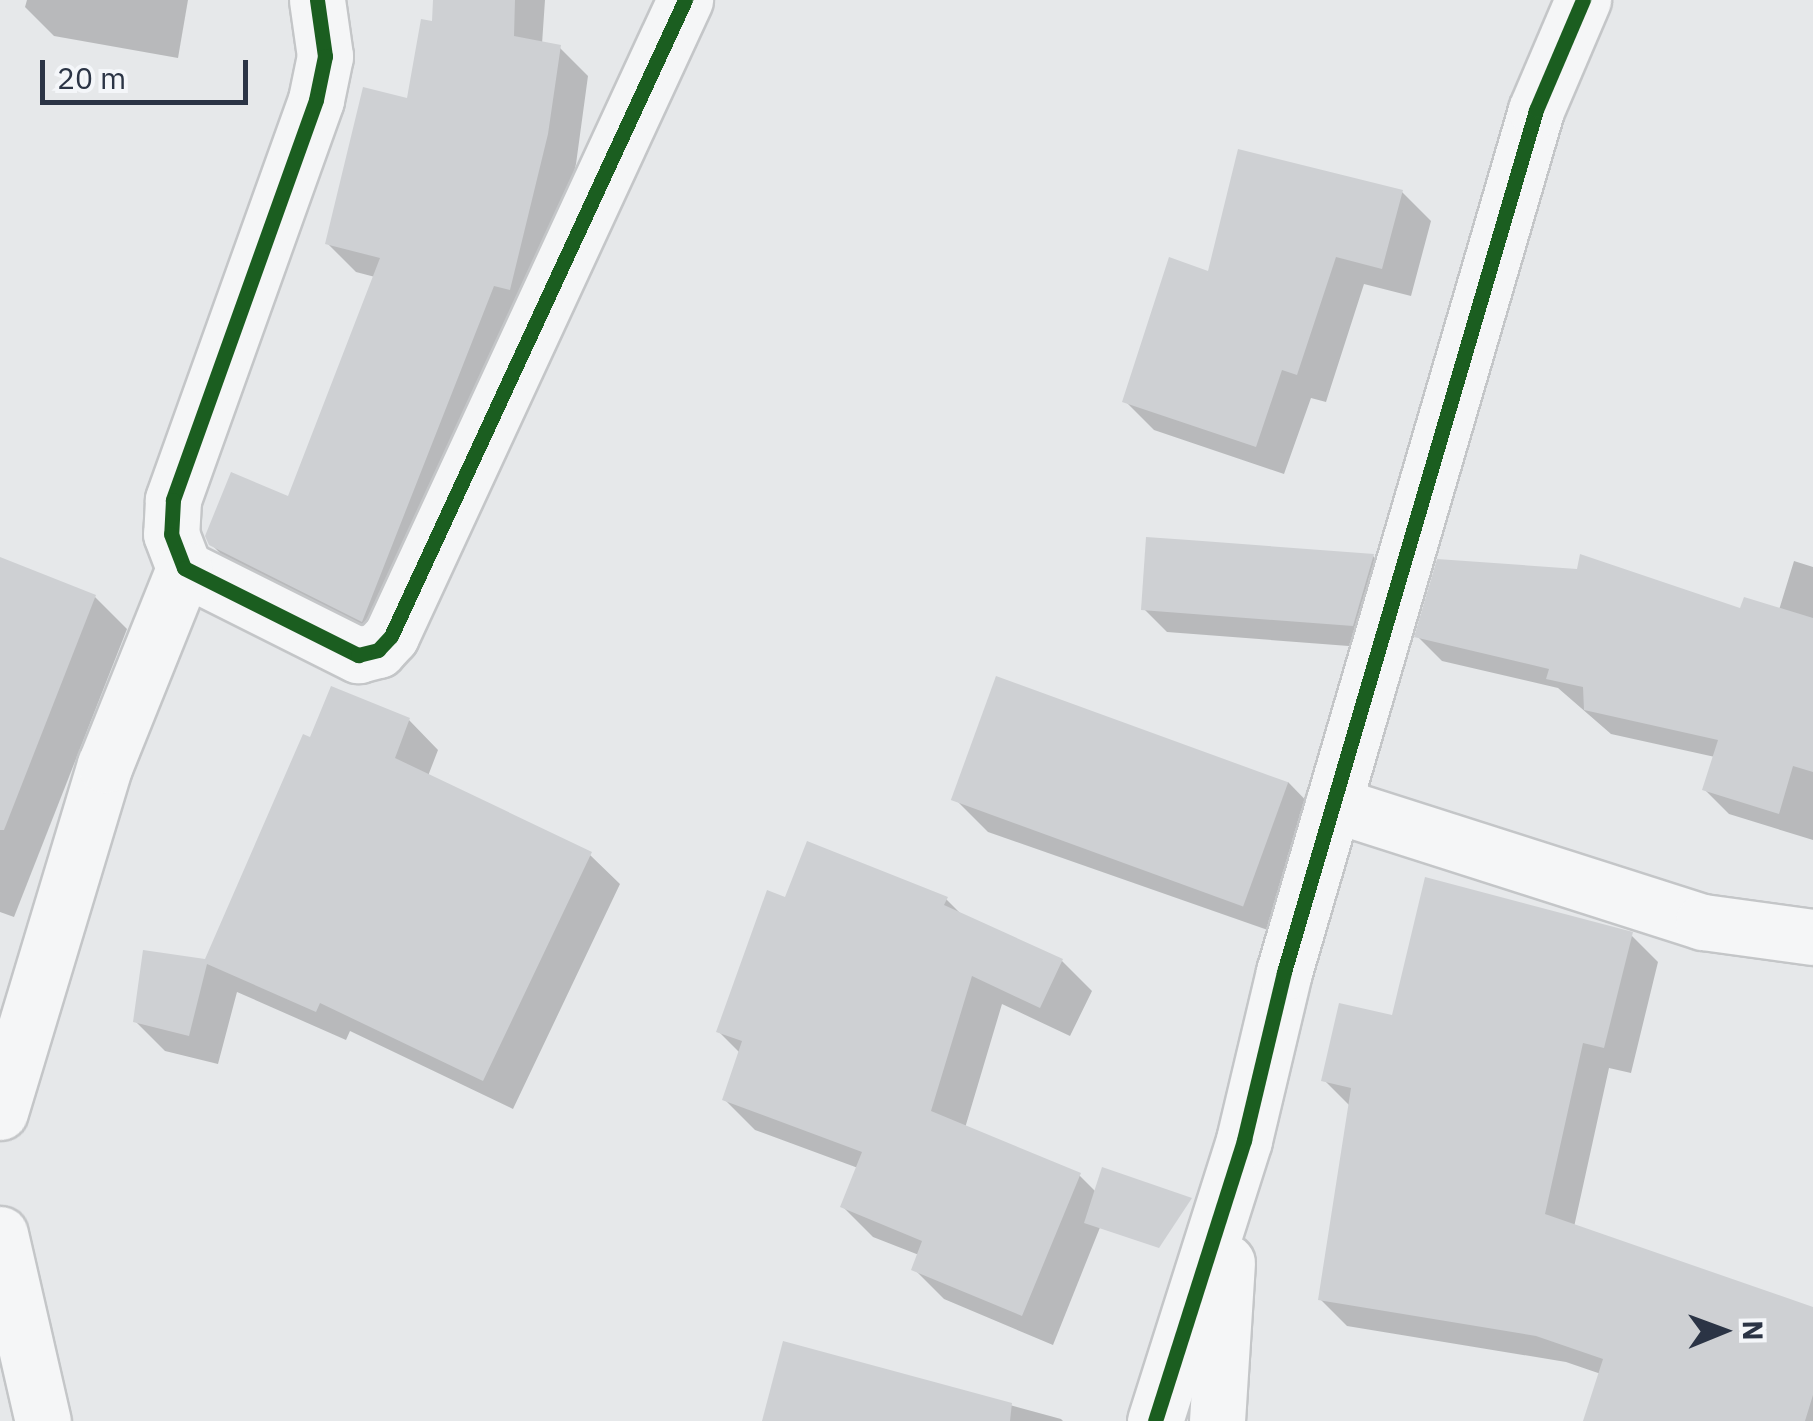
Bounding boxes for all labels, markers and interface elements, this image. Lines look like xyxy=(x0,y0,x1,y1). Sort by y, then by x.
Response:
scale bar xyxy=(45,40,252,102)
text: 20 m xyxy=(57,58,126,97)
north arrow xyxy=(1673,1281,1773,1381)
text: N xyxy=(1735,1320,1772,1341)

